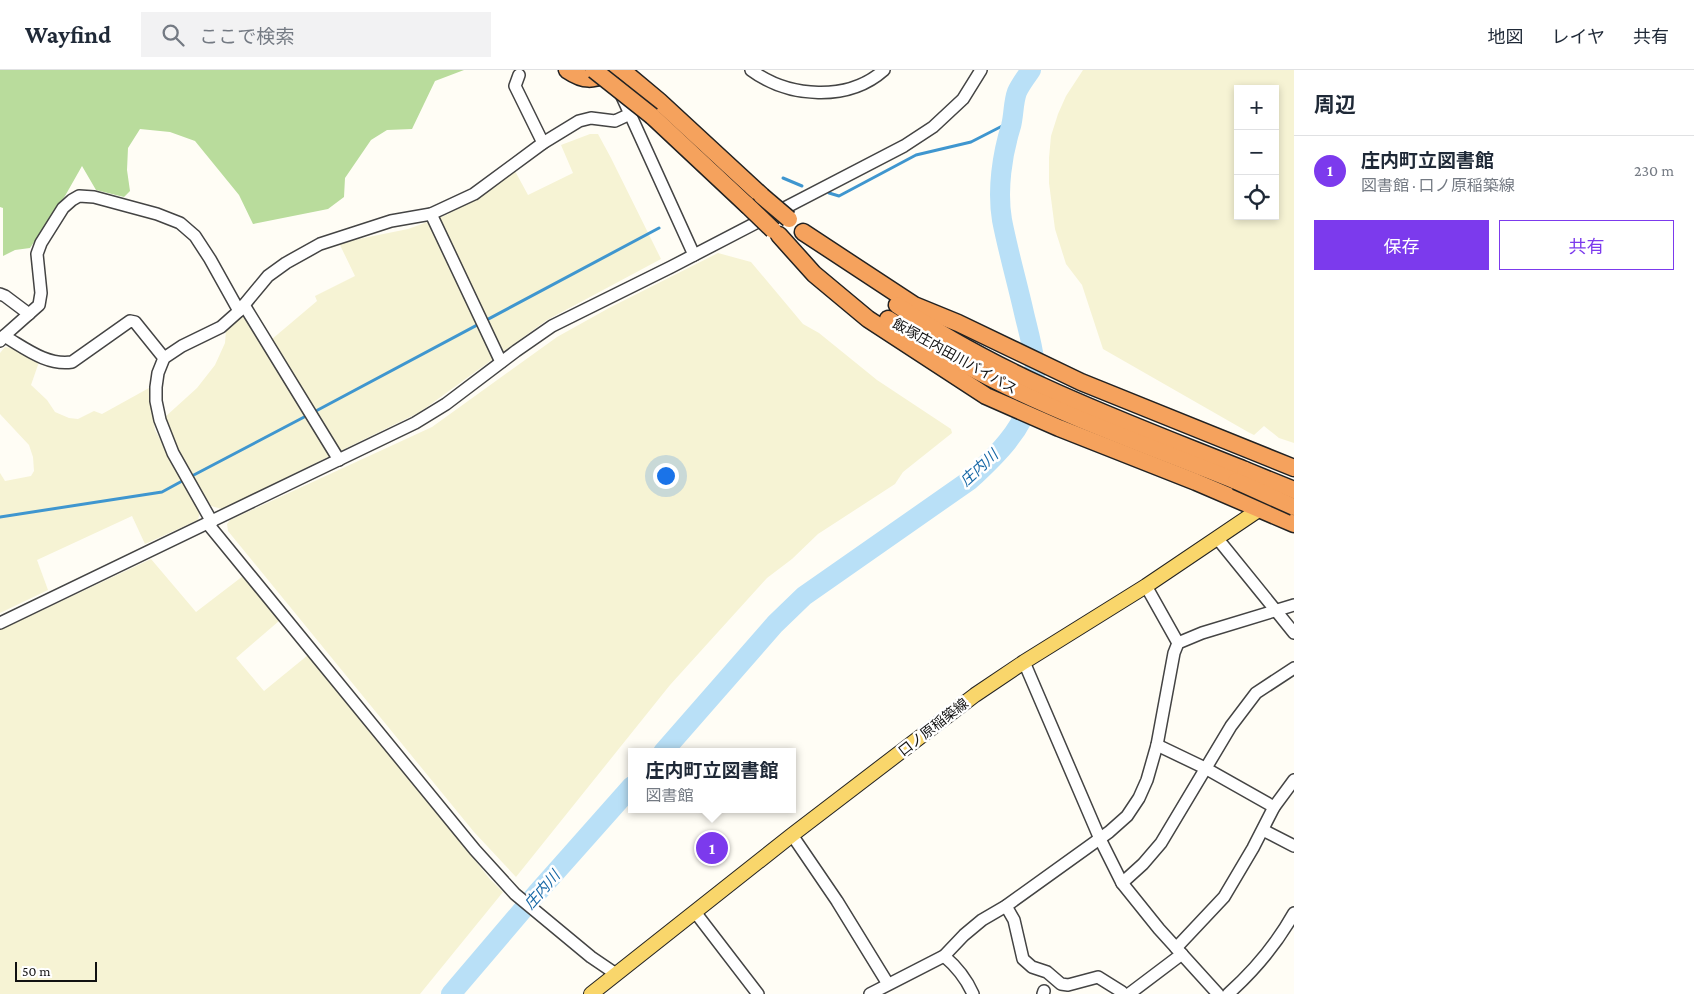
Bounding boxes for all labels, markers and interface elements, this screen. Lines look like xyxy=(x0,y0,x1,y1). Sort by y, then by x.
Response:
search box xyxy=(141,12,491,57)
text: Wayfind xyxy=(25,21,111,48)
icon: search xyxy=(159,21,187,49)
text: ここで検索 xyxy=(199,26,294,47)
text: 地図 xyxy=(1488,27,1524,47)
text: レイヤ xyxy=(1552,27,1605,47)
text: 共有 xyxy=(1633,27,1669,47)
map controls xyxy=(1234,85,1279,220)
button: + xyxy=(1234,85,1279,130)
text: 周辺 xyxy=(1314,93,1356,117)
button: − xyxy=(1234,130,1279,175)
text: 庄内町立図書館 xyxy=(1361,150,1494,171)
text: 1 xyxy=(1327,162,1333,179)
text: 230 m xyxy=(1634,162,1674,179)
button: locate xyxy=(1234,175,1279,220)
text: 図書館 · 口ノ原稲築線 xyxy=(1361,177,1515,194)
button: 保存 xyxy=(1314,220,1489,270)
button: 共有 xyxy=(1499,220,1674,270)
street label: 飯塚庄内田川バイパス xyxy=(890,315,1020,397)
water label: 庄内川 xyxy=(957,445,1002,489)
your location xyxy=(653,463,679,489)
street label: 口ノ原稲築線 xyxy=(895,695,971,759)
popup xyxy=(628,748,796,813)
text: 庄内町立図書館 xyxy=(645,760,779,781)
text: 図書館 xyxy=(645,787,694,804)
pin: 1 xyxy=(696,829,728,867)
water label: 庄内川 xyxy=(521,866,564,912)
scale bar xyxy=(15,959,98,982)
text: 50 m xyxy=(22,963,50,979)

